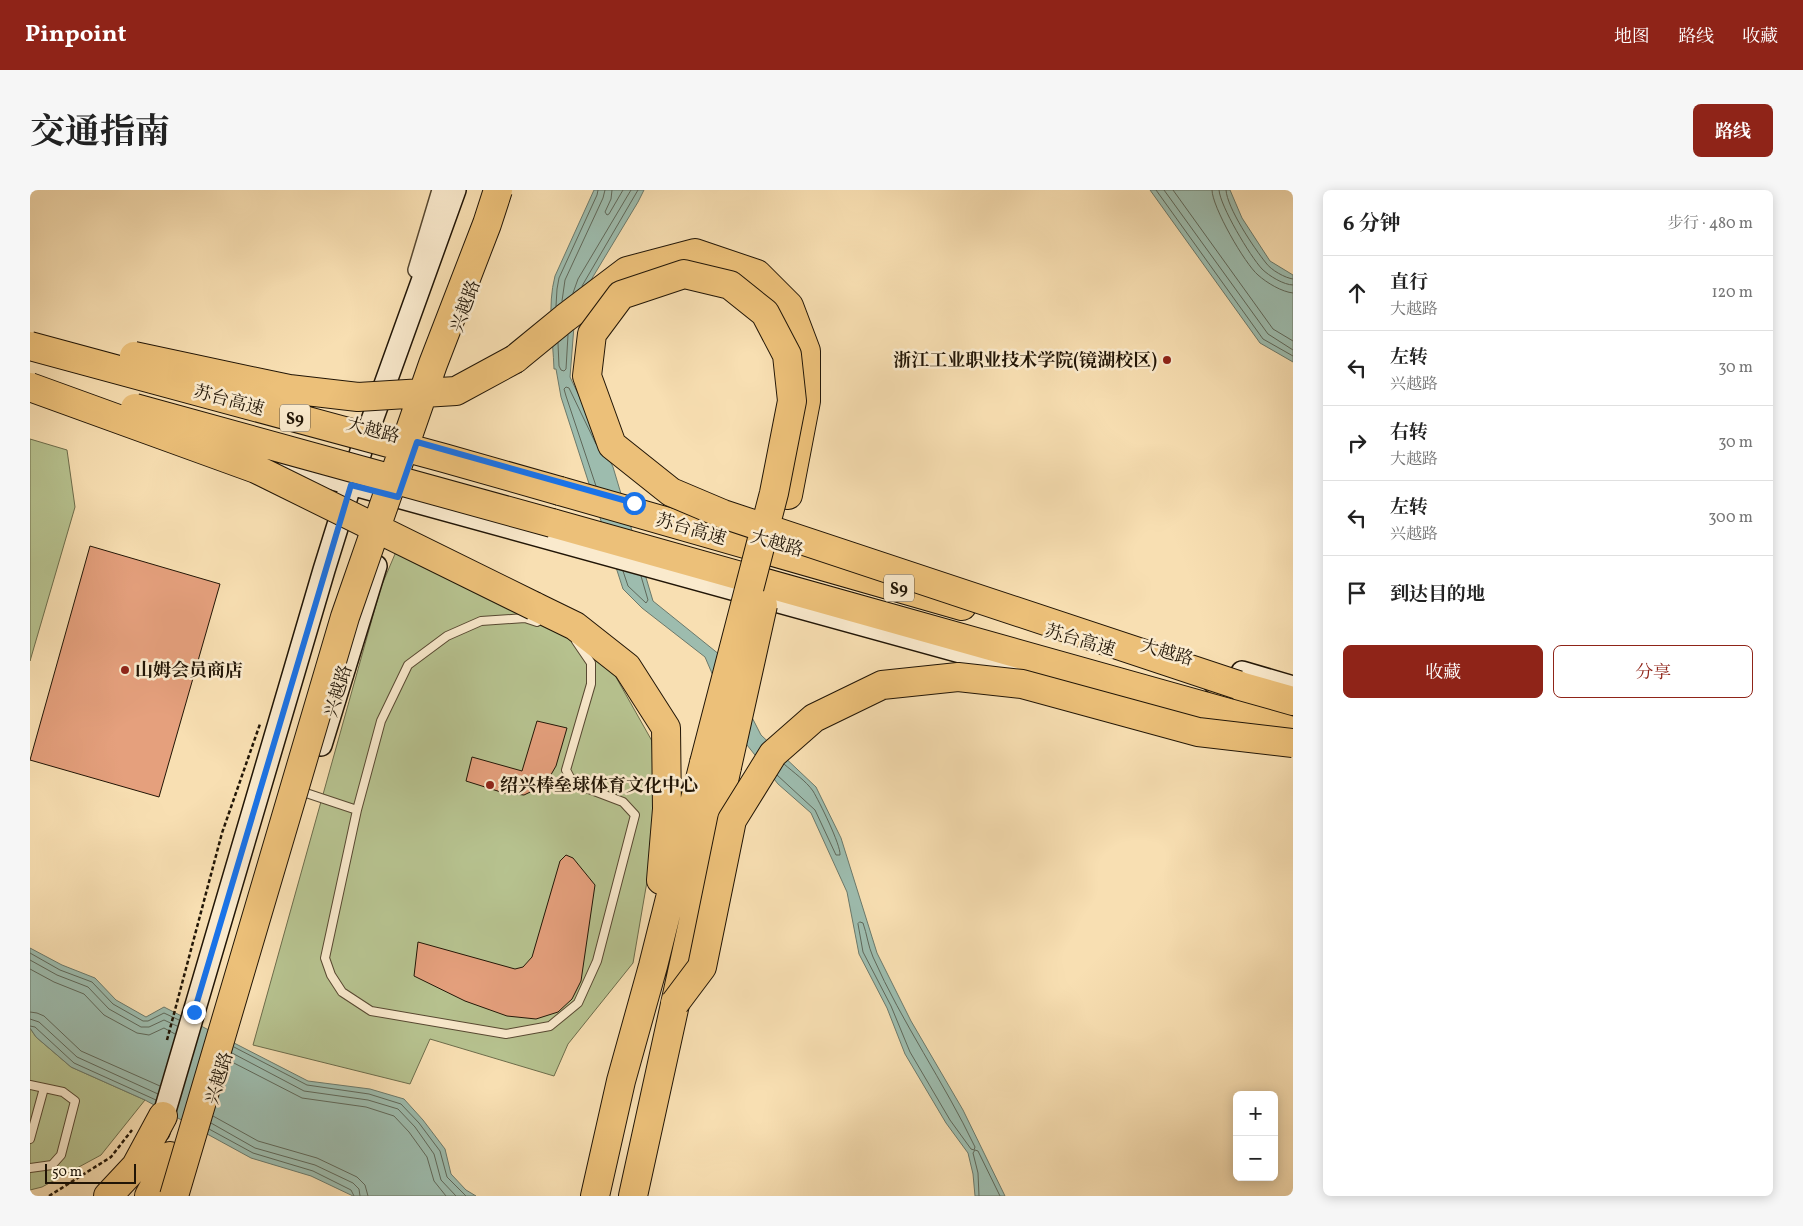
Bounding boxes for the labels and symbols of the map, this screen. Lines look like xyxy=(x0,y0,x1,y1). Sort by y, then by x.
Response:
street label: 兴越路 xyxy=(445,277,487,336)
place label: 浙江工业职业技术学院(镜湖校区) xyxy=(893,349,1157,374)
marker: 浙江工业职业技术学院(镜湖校区) xyxy=(1161,354,1173,366)
street label: 苏台高速 xyxy=(191,380,267,423)
road number: S9 xyxy=(280,404,310,432)
street label: 大越路 xyxy=(343,412,402,451)
route start xyxy=(623,492,646,515)
street label: 苏台高速 xyxy=(653,509,729,552)
street label: 大越路 xyxy=(747,525,806,564)
road number: S9 xyxy=(884,574,914,602)
street label: 苏台高速 xyxy=(1042,620,1118,663)
street label: 大越路 xyxy=(1137,634,1196,673)
place label: 山姆会员商店 xyxy=(135,659,243,684)
street label: 兴越路 xyxy=(320,662,359,721)
marker: 山姆会员商店 xyxy=(119,664,131,676)
place label: 绍兴棒垒球体育文化中心 xyxy=(500,774,698,799)
marker: 绍兴棒垒球体育文化中心 xyxy=(484,779,496,791)
route end xyxy=(183,1001,206,1024)
street label: 兴越路 xyxy=(201,1049,240,1108)
scale bar xyxy=(45,1161,136,1184)

